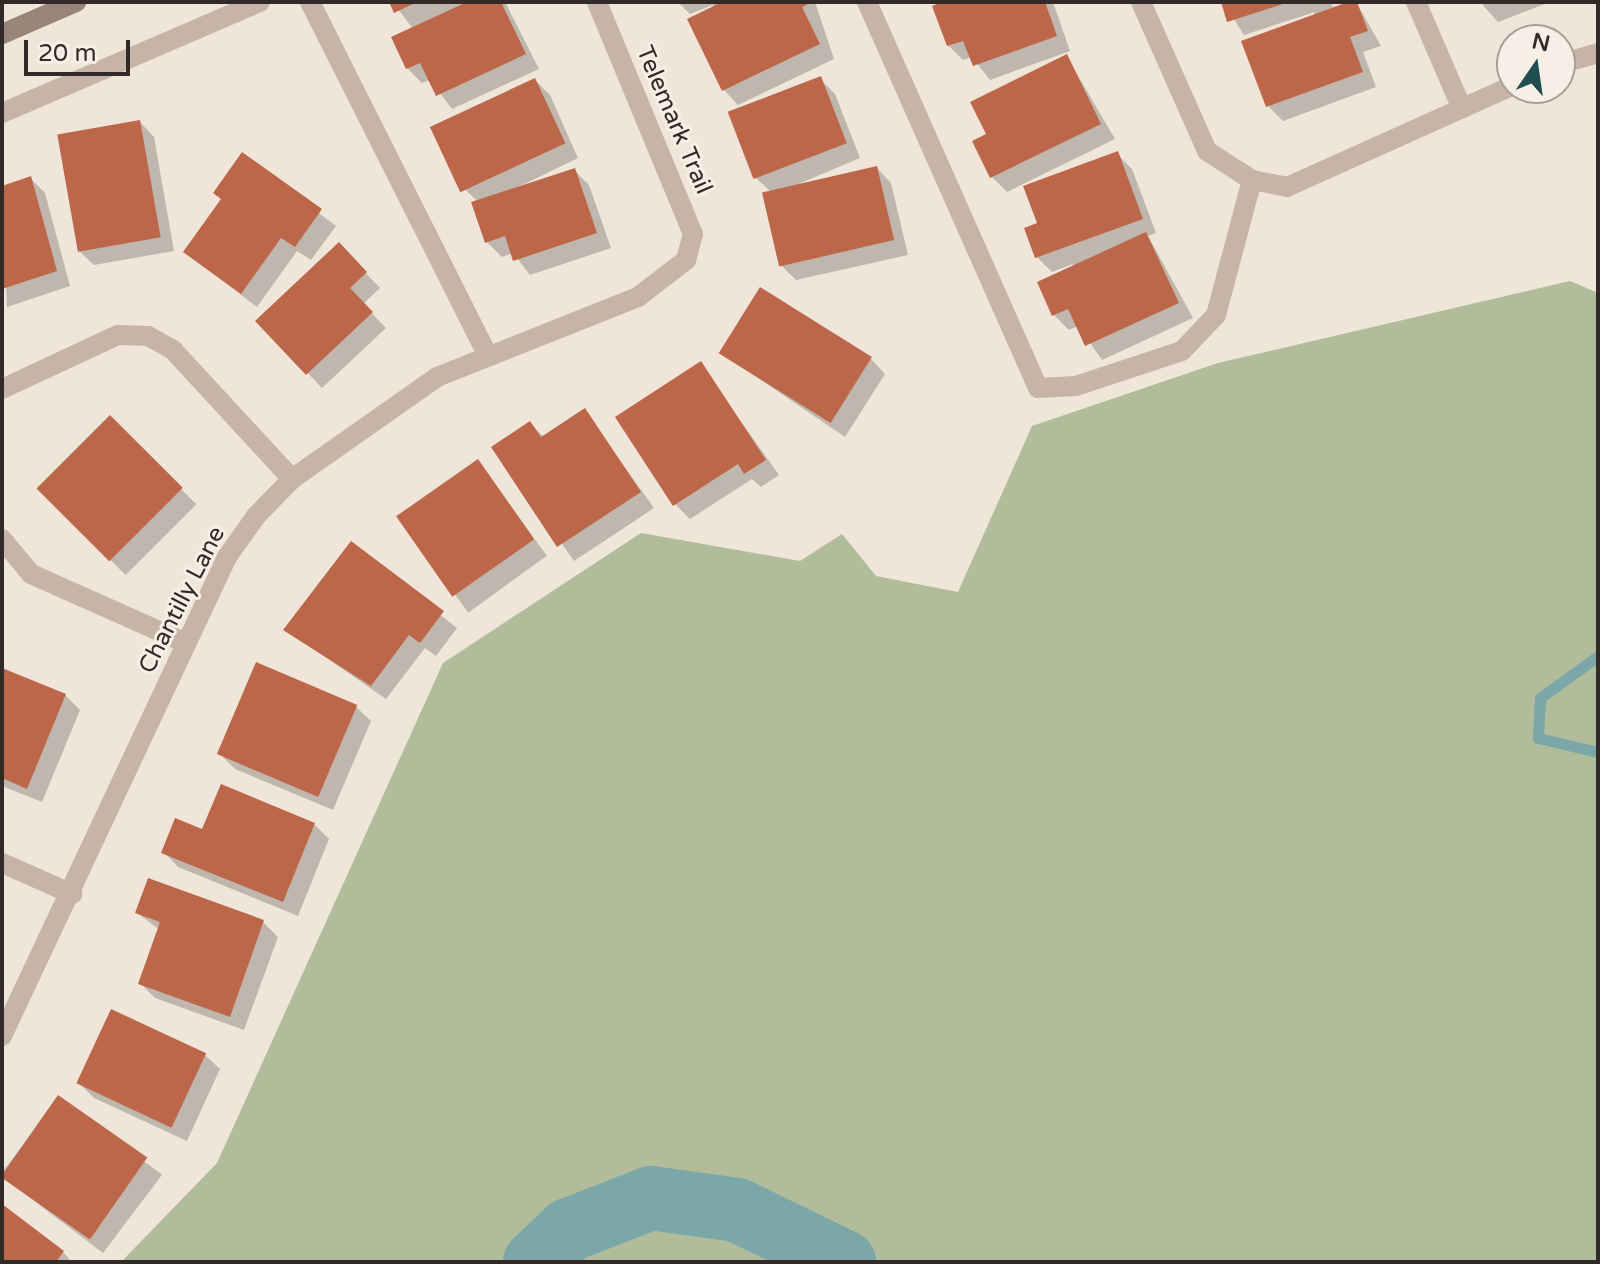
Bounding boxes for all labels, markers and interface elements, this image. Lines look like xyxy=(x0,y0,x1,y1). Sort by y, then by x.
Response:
scale bar xyxy=(28,24,134,74)
north arrow xyxy=(1496,24,1576,104)
text: N xyxy=(1529,28,1552,57)
text: 20 m xyxy=(38,39,96,68)
street label: Telemark Trail xyxy=(630,42,718,198)
street label: Chantilly Lane xyxy=(133,522,231,678)

